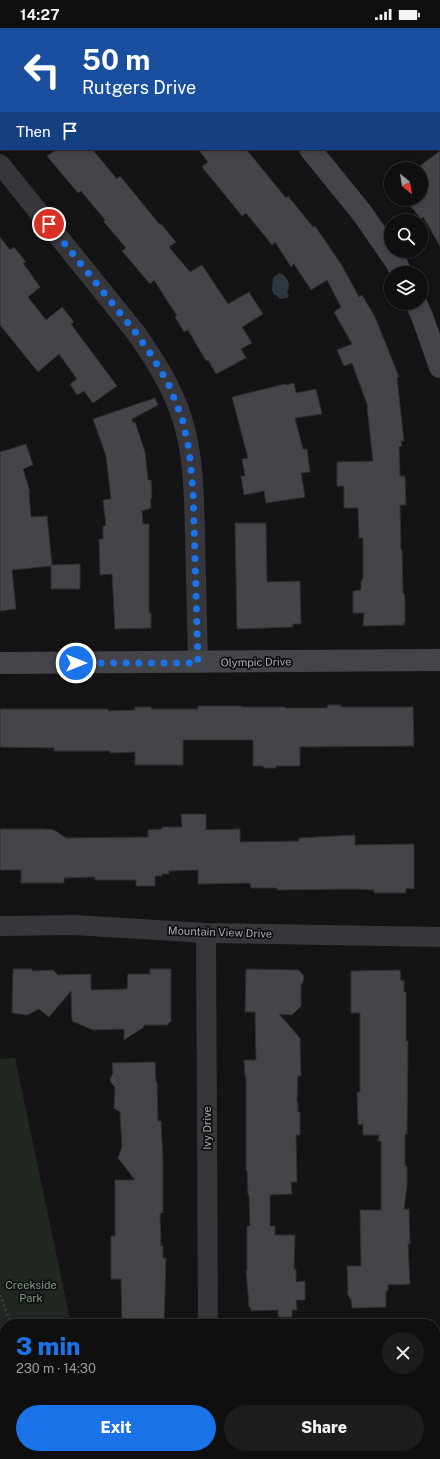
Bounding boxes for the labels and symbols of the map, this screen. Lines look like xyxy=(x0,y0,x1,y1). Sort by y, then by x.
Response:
north arrow xyxy=(384,162,428,206)
pin xyxy=(32,207,66,241)
position arrow xyxy=(55,642,97,684)
street label: Olympic Drive xyxy=(221,655,291,669)
street label: Mountain View Drive xyxy=(168,924,272,940)
street label: Ivy Drive xyxy=(201,1106,213,1150)
park label: Creekside Park xyxy=(5,1279,57,1304)

